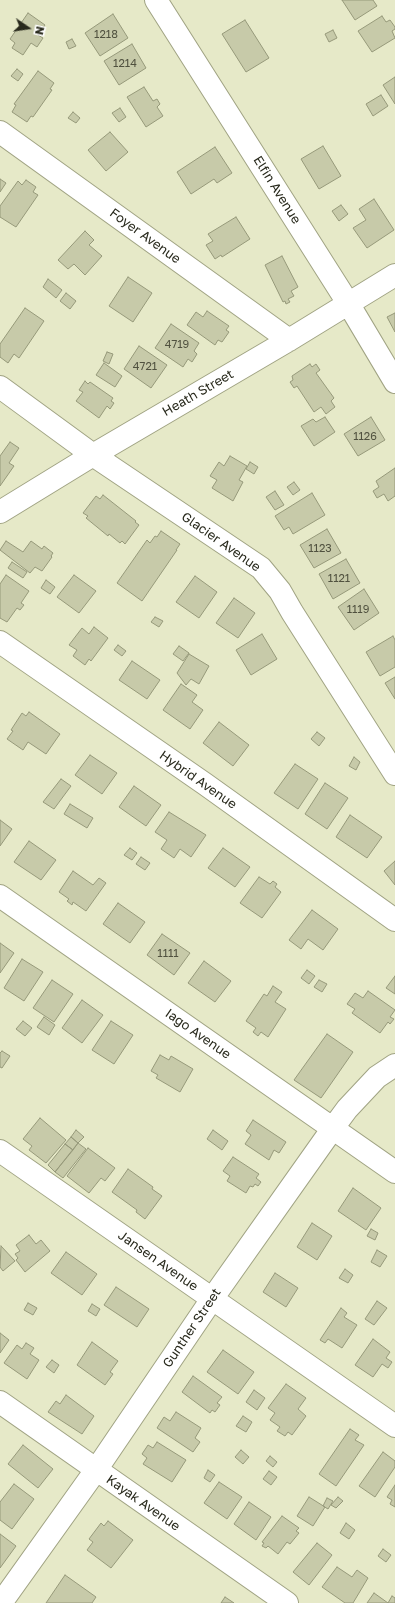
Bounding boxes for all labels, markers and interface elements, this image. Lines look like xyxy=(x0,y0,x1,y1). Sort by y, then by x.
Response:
north arrow xyxy=(8,8,48,48)
text: N xyxy=(33,25,47,36)
house number: 1218 xyxy=(94,28,118,42)
house number: 1214 xyxy=(113,57,137,71)
street label: Elfin Avenue xyxy=(250,153,304,227)
street label: Foyer Avenue xyxy=(106,205,184,267)
house number: 4719 xyxy=(165,338,189,352)
house number: 4721 xyxy=(133,360,157,374)
street label: Heath Street xyxy=(160,366,236,420)
house number: 1126 xyxy=(353,430,377,444)
street label: Glacier Avenue xyxy=(178,509,264,575)
house number: 1123 xyxy=(308,542,332,556)
house number: 1121 xyxy=(328,572,350,586)
house number: 1119 xyxy=(347,603,369,617)
street label: Hybrid Avenue xyxy=(156,748,240,812)
house number: 1111 xyxy=(157,947,179,961)
street label: Iago Avenue xyxy=(162,1006,234,1062)
street label: Jansen Avenue xyxy=(115,1228,201,1294)
street label: Gunther Street xyxy=(160,1285,224,1371)
street label: Kayak Avenue xyxy=(103,1472,183,1534)

